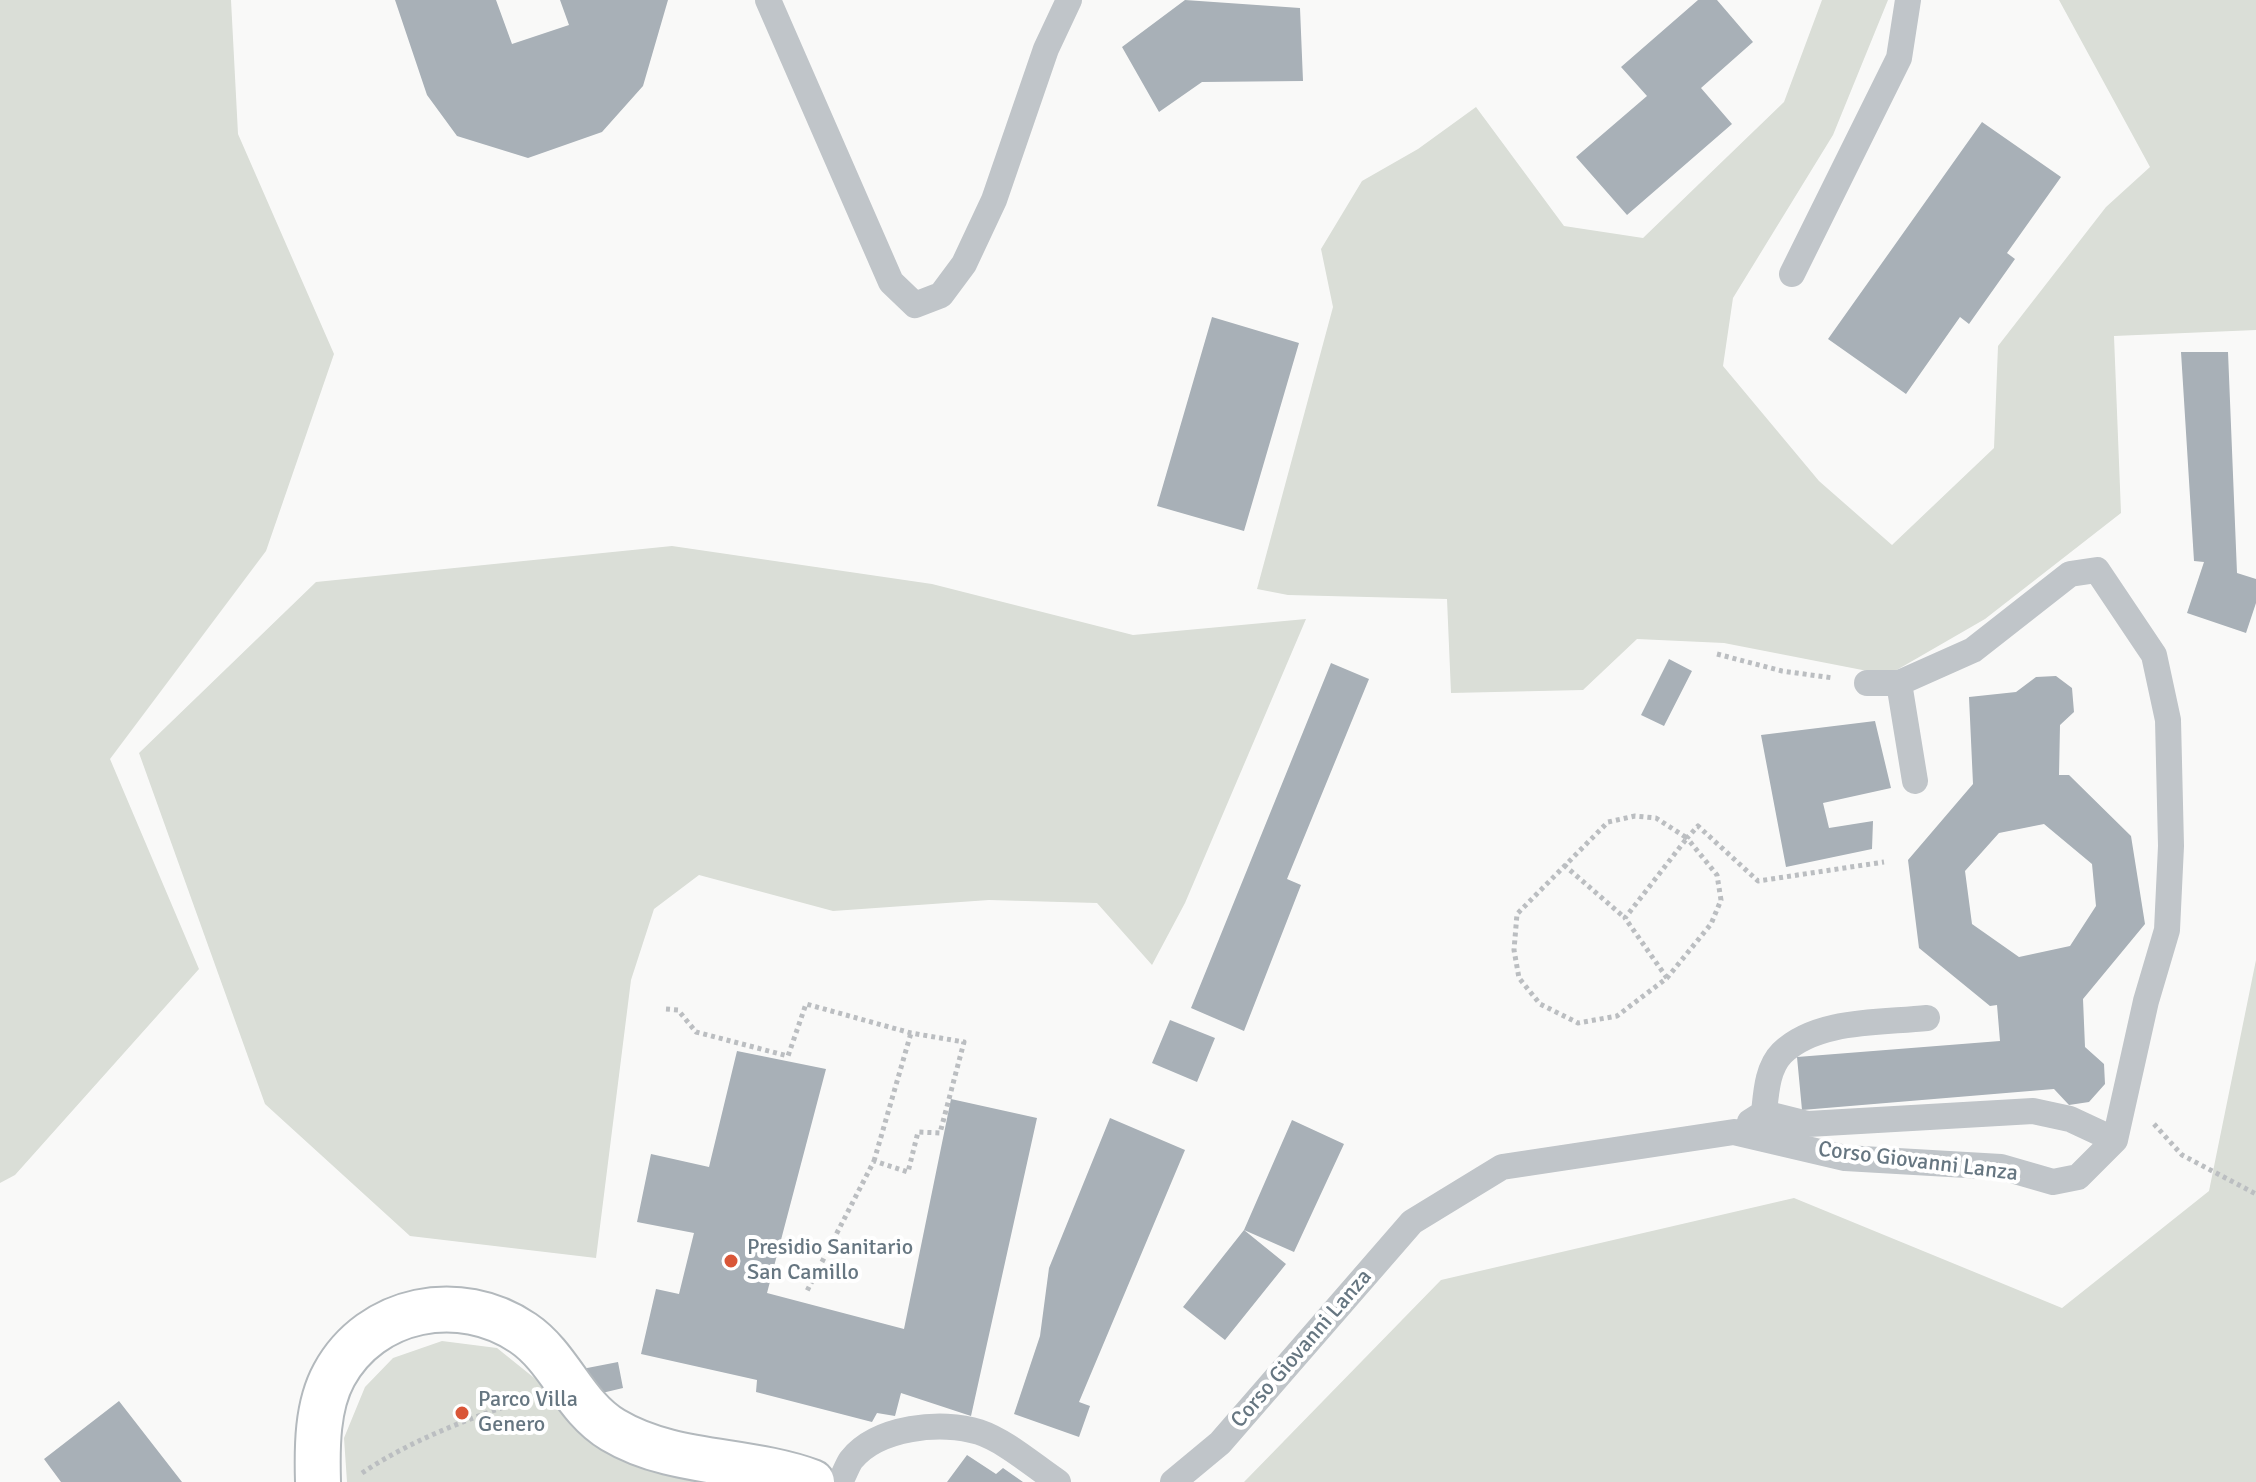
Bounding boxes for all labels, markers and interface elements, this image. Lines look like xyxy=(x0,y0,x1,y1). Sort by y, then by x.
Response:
street label: Corso Giovanni Lanza xyxy=(1817,1137,2019,1187)
place label: Presidio Sanitario San Camillo xyxy=(747,1235,913,1286)
marker: Presidio Sanitario San Camillo xyxy=(722,1252,740,1270)
street label: Corso Giovanni Lanza xyxy=(1226,1264,1378,1434)
place label: Parco Villa Genero xyxy=(478,1387,578,1438)
marker: Parco Villa Genero xyxy=(453,1404,471,1422)

